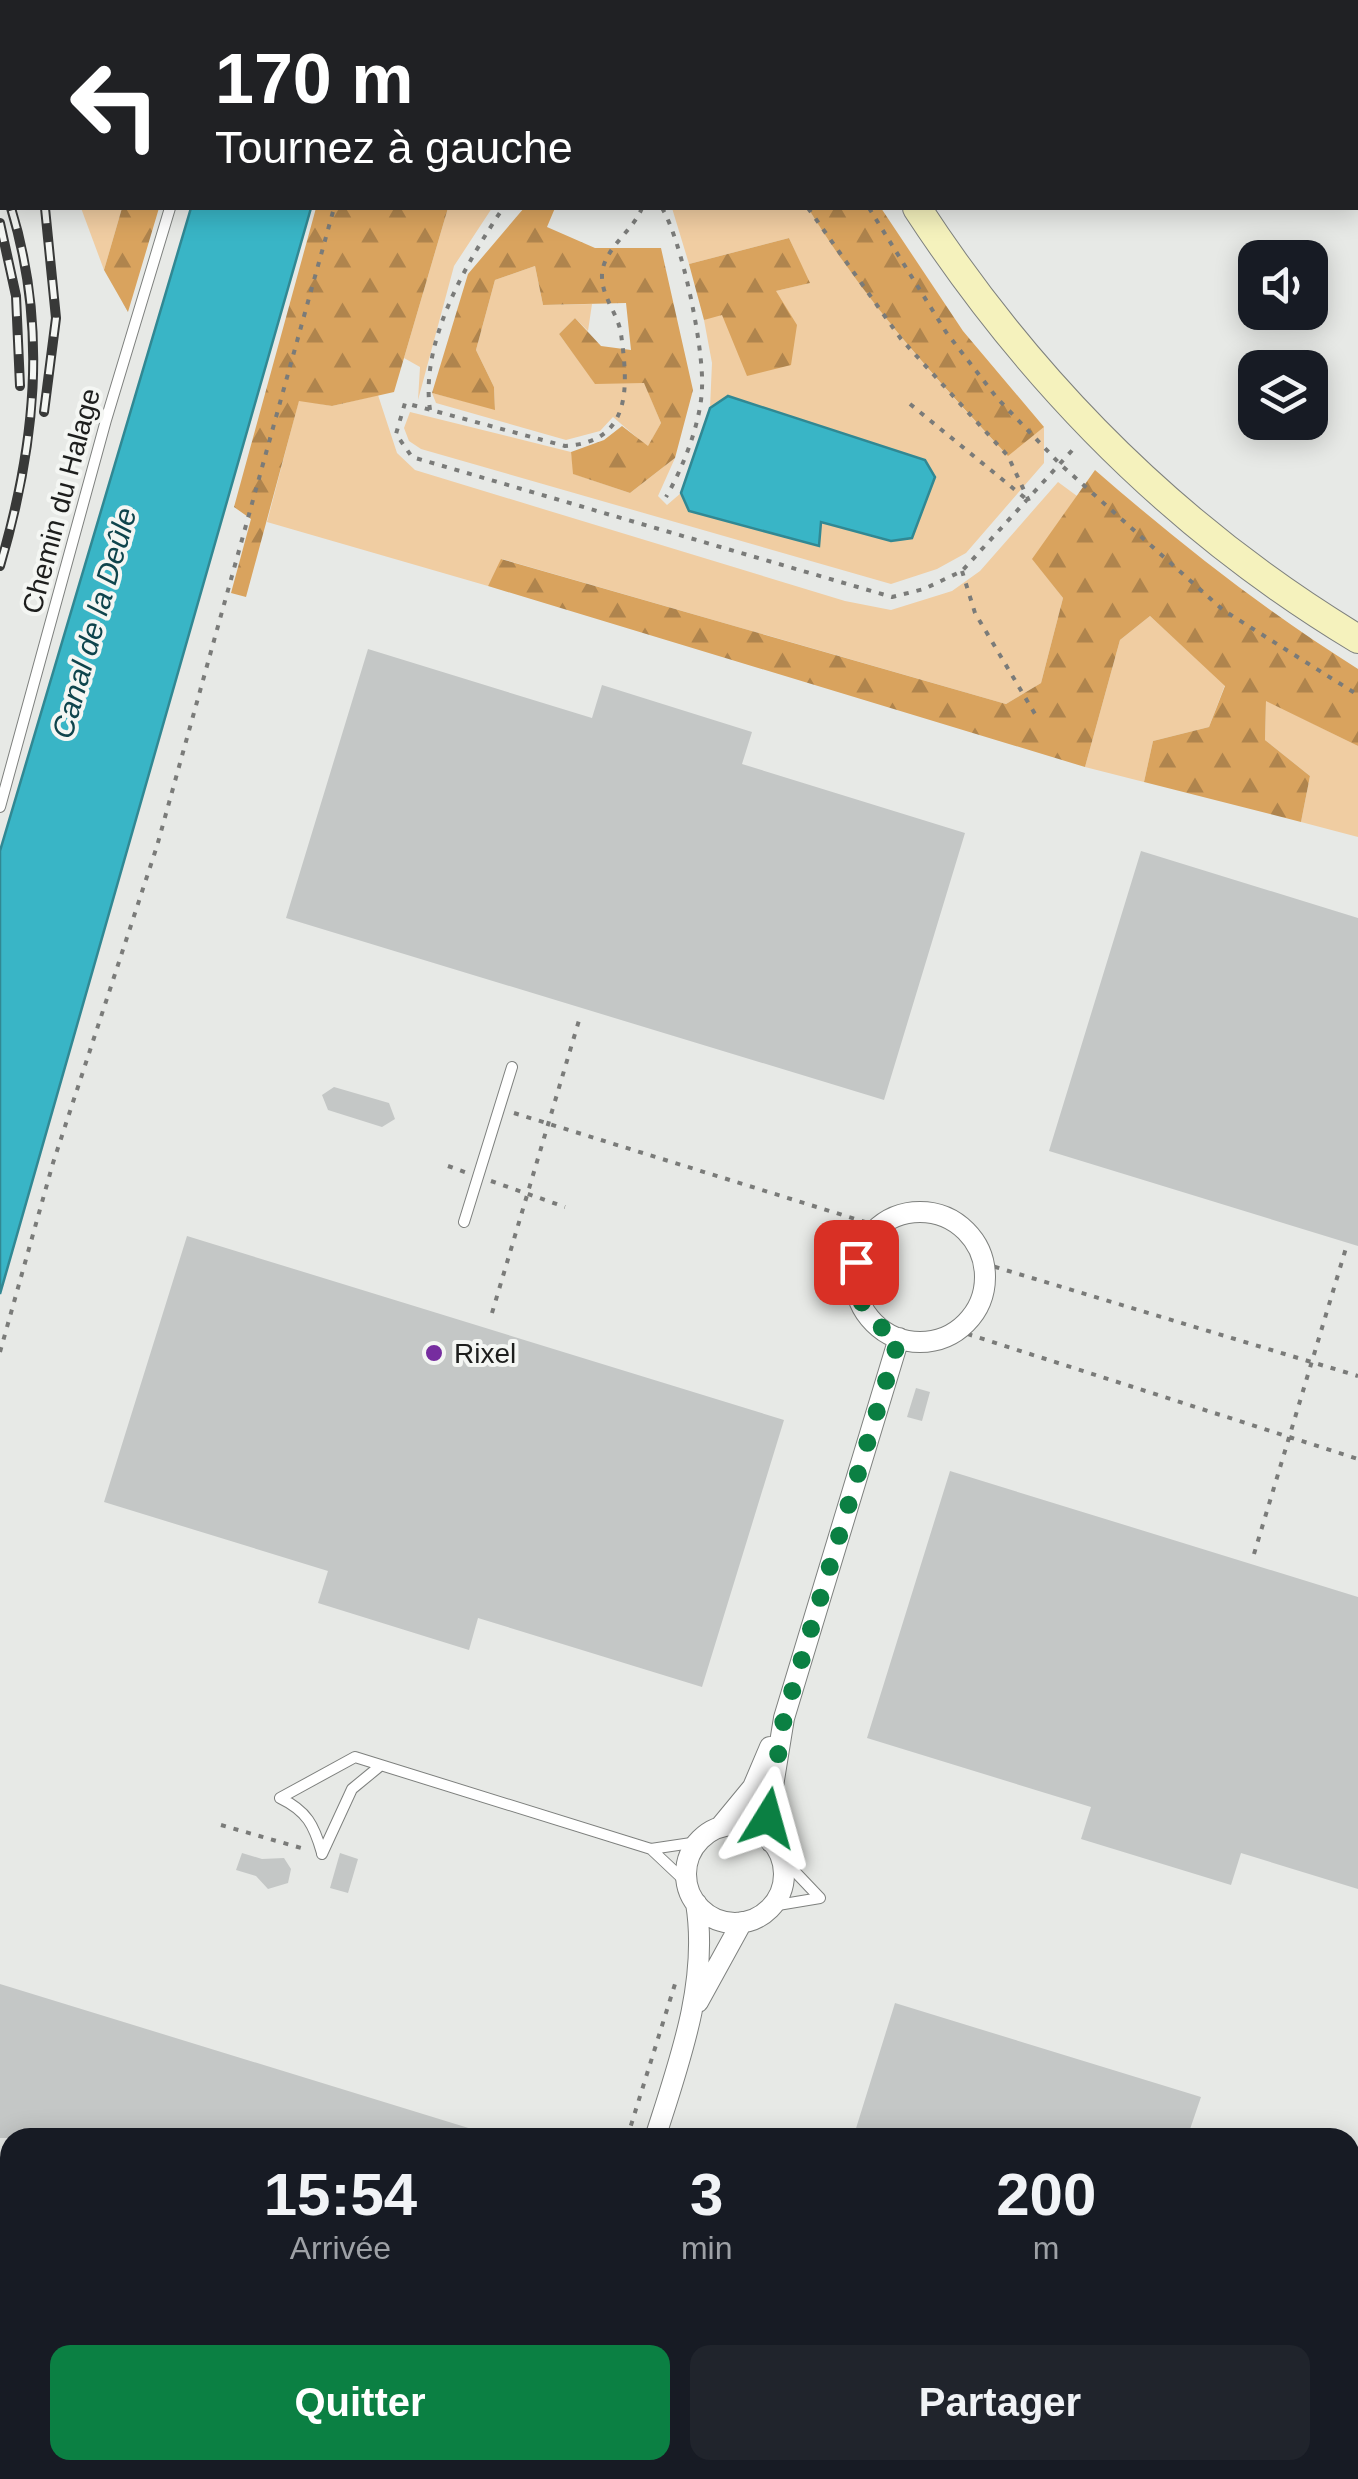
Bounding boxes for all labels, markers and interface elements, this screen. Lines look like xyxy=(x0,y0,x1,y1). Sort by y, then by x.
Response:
icon: left xyxy=(50,40,180,170)
text: 170 m xyxy=(215,40,413,118)
text: Tournez à gauche xyxy=(215,122,573,173)
map controls xyxy=(1238,240,1328,440)
button: sound xyxy=(1238,240,1328,330)
button: layers xyxy=(1238,350,1328,440)
street label: Chemin du Halage xyxy=(16,385,106,617)
water label: Canal de la Deûle xyxy=(45,504,143,742)
pin xyxy=(814,1220,899,1305)
icon: arrive xyxy=(829,1235,884,1290)
place label: Rixel xyxy=(454,1338,516,1369)
marker: Rixel xyxy=(423,1342,445,1364)
position arrow xyxy=(716,1766,820,1870)
text: 15:54 xyxy=(264,2161,417,2228)
text: 3 xyxy=(690,2161,723,2228)
text: 200 xyxy=(996,2161,1096,2228)
text: Arrivée xyxy=(290,2230,391,2266)
text: min xyxy=(681,2230,732,2266)
text: m xyxy=(1033,2230,1060,2266)
button: Quitter xyxy=(50,2345,670,2460)
button: Partager xyxy=(690,2345,1310,2460)

